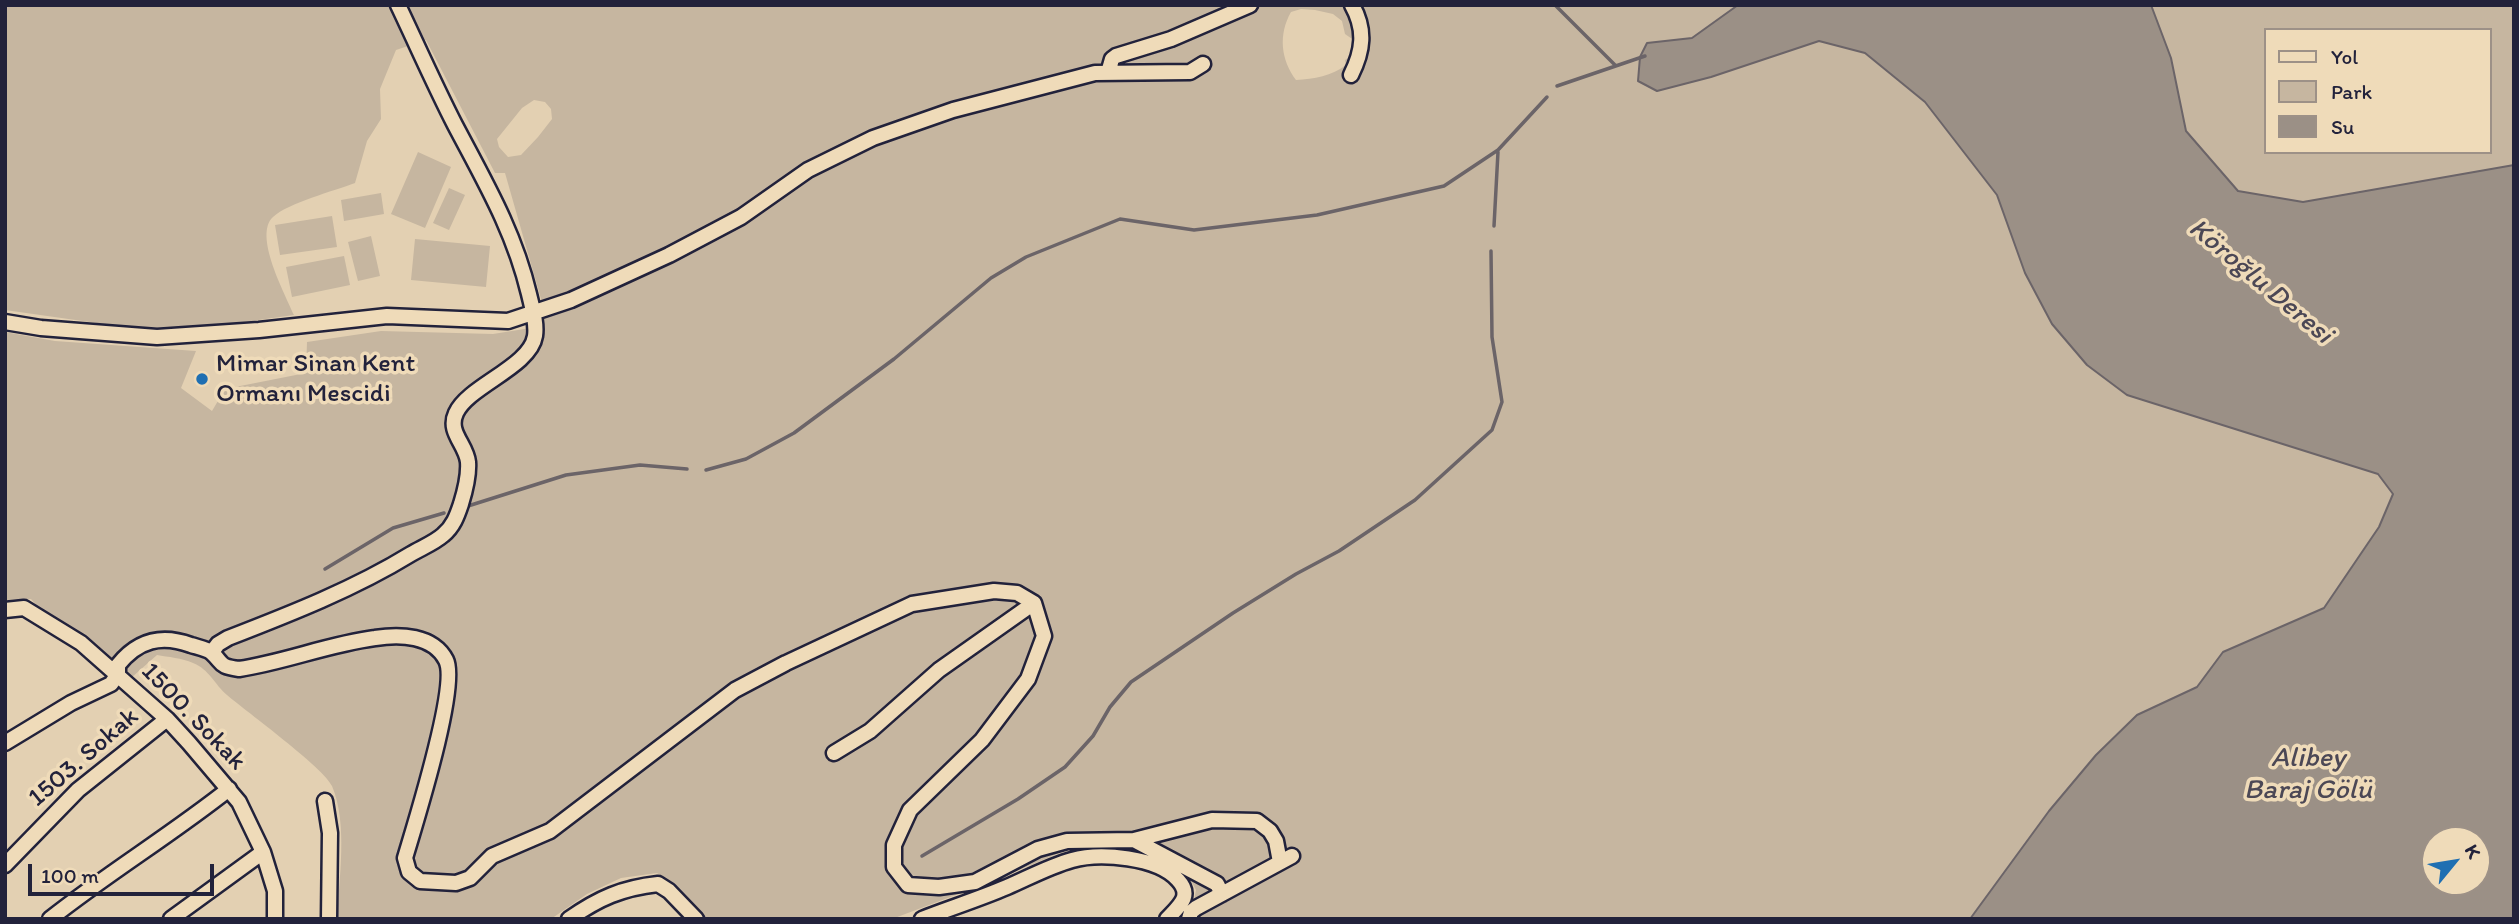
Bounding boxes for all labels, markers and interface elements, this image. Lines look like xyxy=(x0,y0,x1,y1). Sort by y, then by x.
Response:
legend xyxy=(2264,28,2491,154)
text: Yol xyxy=(2331,44,2358,69)
text: Park xyxy=(2331,79,2372,104)
text: Su xyxy=(2331,114,2354,139)
water label: Köroğlu Deresi xyxy=(2181,212,2339,352)
place label: Mimar Sinan Kent Ormanı Mescidi xyxy=(216,348,415,410)
marker: Mimar Sinan Kent Ormanı Mescidi xyxy=(194,371,210,387)
street label: 1500. Sokak xyxy=(134,657,252,777)
street label: 1503. Sokak xyxy=(23,702,145,814)
water label: Alibey Baraj Gölü xyxy=(2244,742,2372,808)
north arrow xyxy=(2421,826,2491,896)
text: K xyxy=(2460,840,2486,862)
scale bar xyxy=(32,850,217,894)
text: 100 m xyxy=(41,863,99,888)

